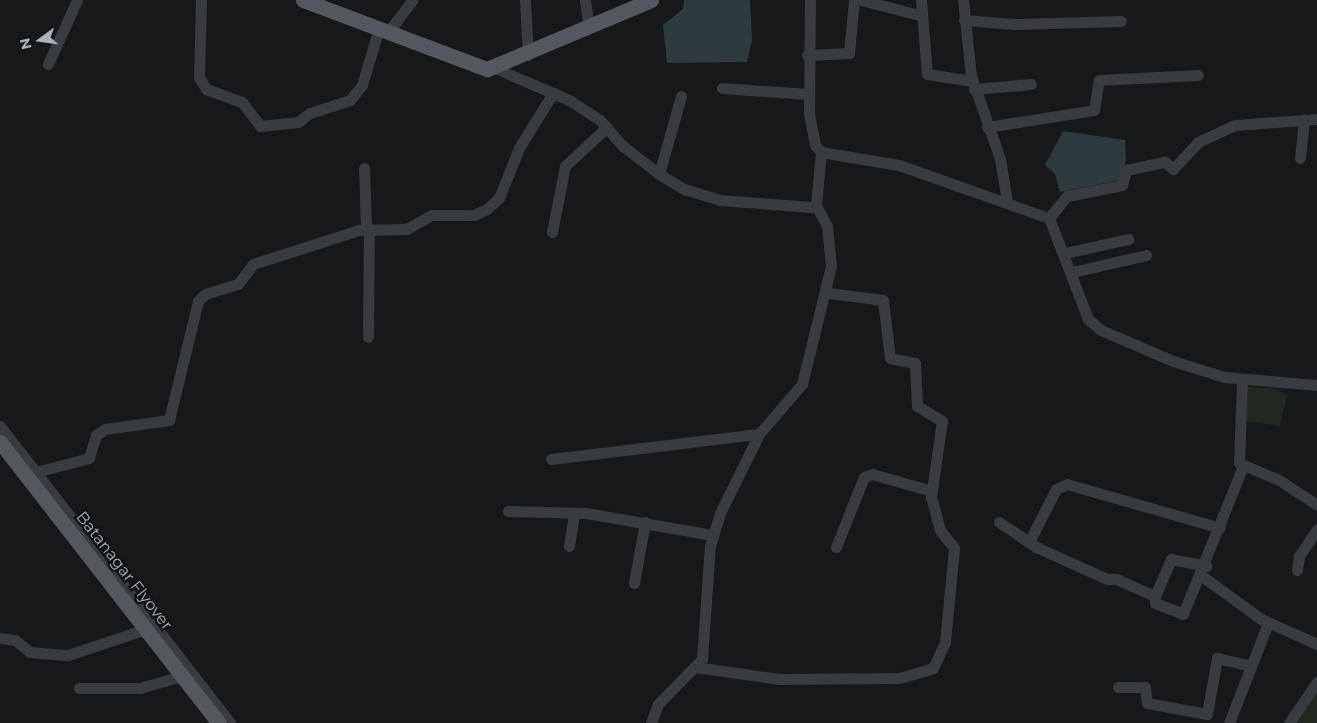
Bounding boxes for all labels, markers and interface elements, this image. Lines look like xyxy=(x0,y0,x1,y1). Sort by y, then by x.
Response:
north arrow xyxy=(15,15,65,65)
text: N xyxy=(15,36,36,51)
street label: Batanagar Flyover xyxy=(72,508,176,634)

